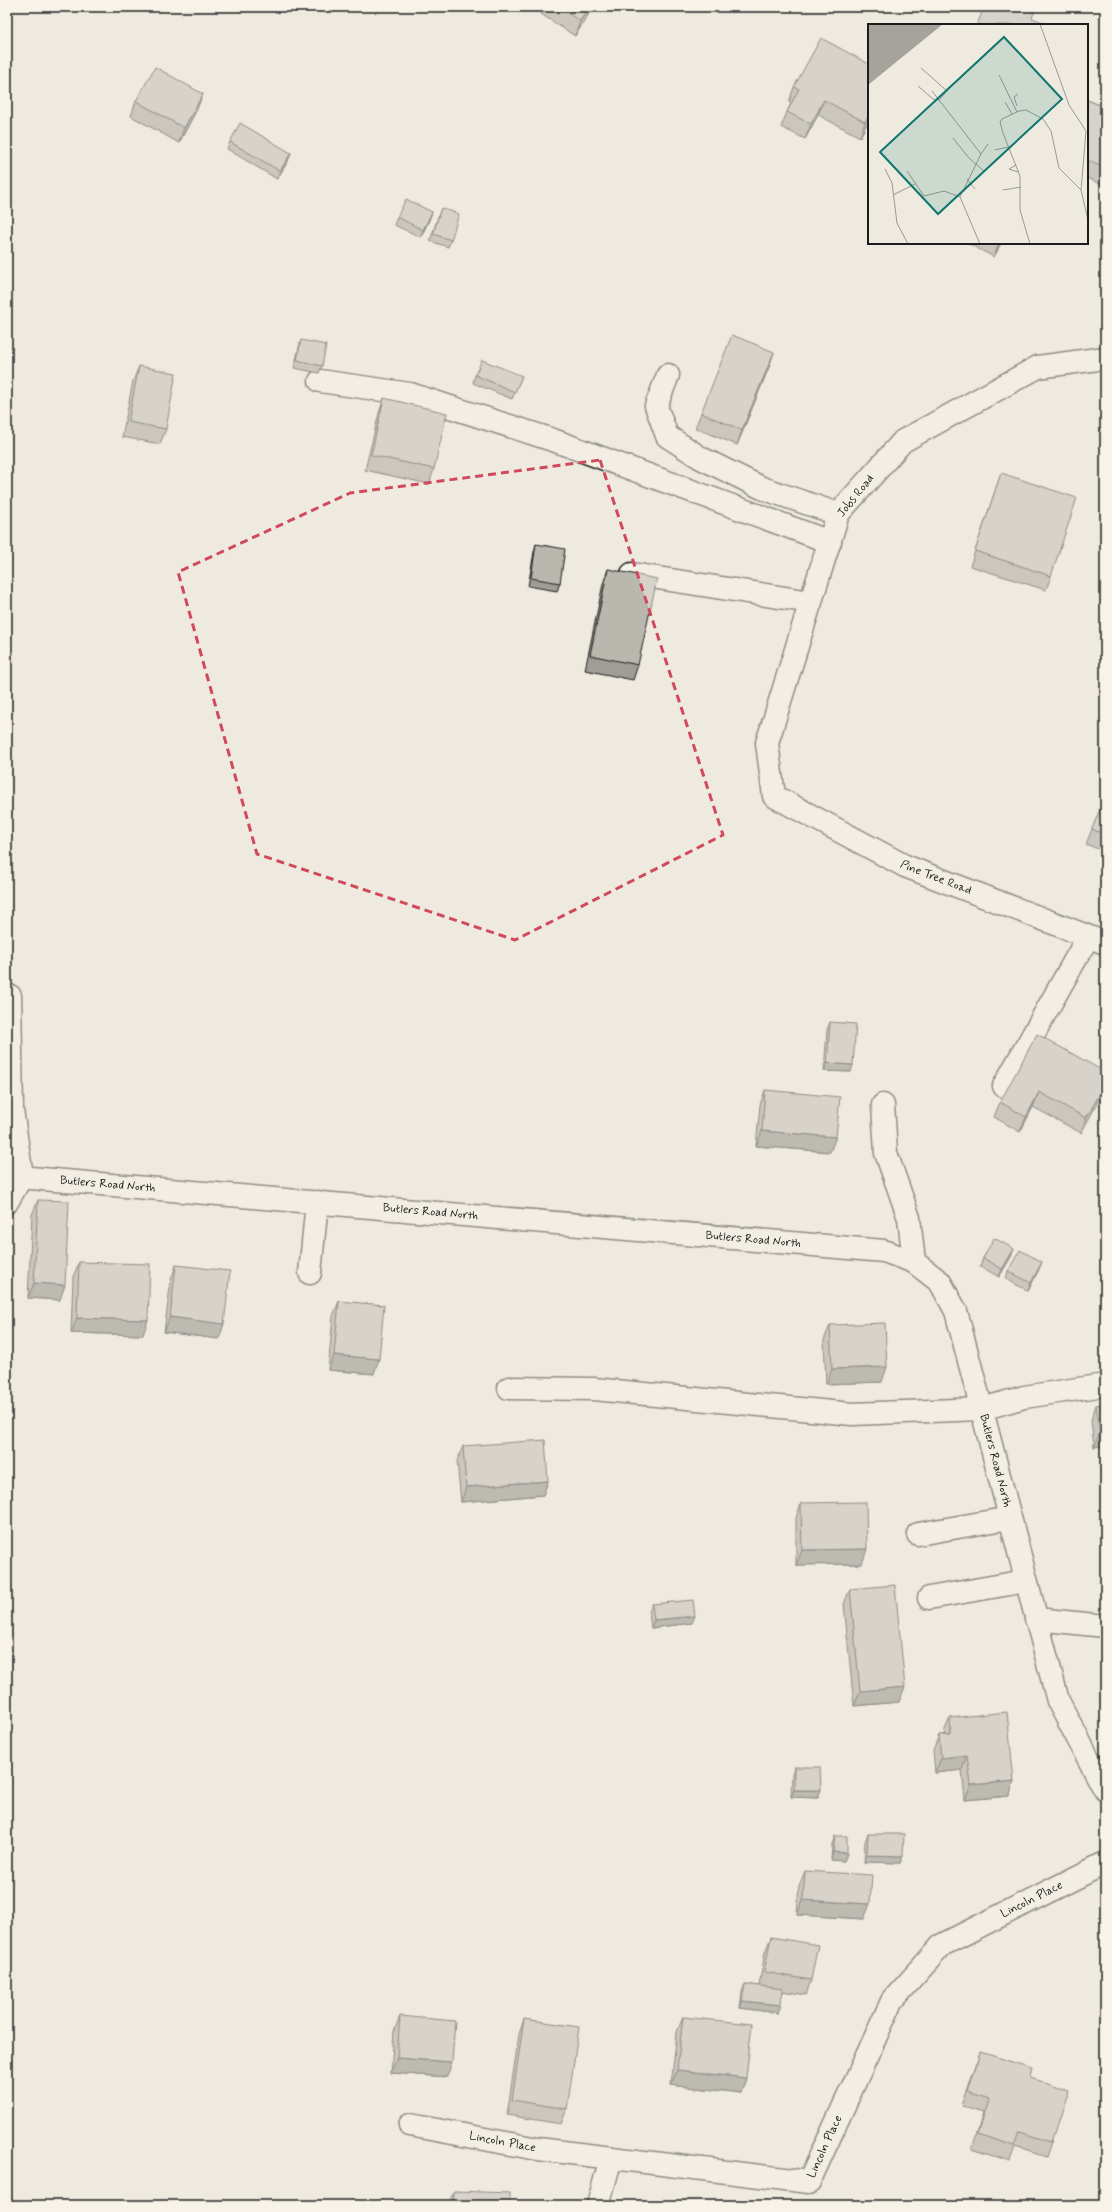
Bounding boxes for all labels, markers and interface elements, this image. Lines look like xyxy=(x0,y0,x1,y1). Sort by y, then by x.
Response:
inset map xyxy=(868,24,1088,244)
street label: Jobs Road xyxy=(834,471,878,521)
street label: Pine Tree Road xyxy=(897,857,974,899)
street label: Butlers Road North xyxy=(59,1173,156,1197)
street label: Butlers Road North xyxy=(382,1200,479,1224)
street label: Butlers Road North xyxy=(705,1228,802,1252)
street label: Butlers Road North xyxy=(975,1413,1015,1509)
street label: Lincoln Place xyxy=(998,1877,1066,1922)
street label: Lincoln Place xyxy=(804,2113,846,2181)
street label: Lincoln Place xyxy=(468,2128,537,2156)

